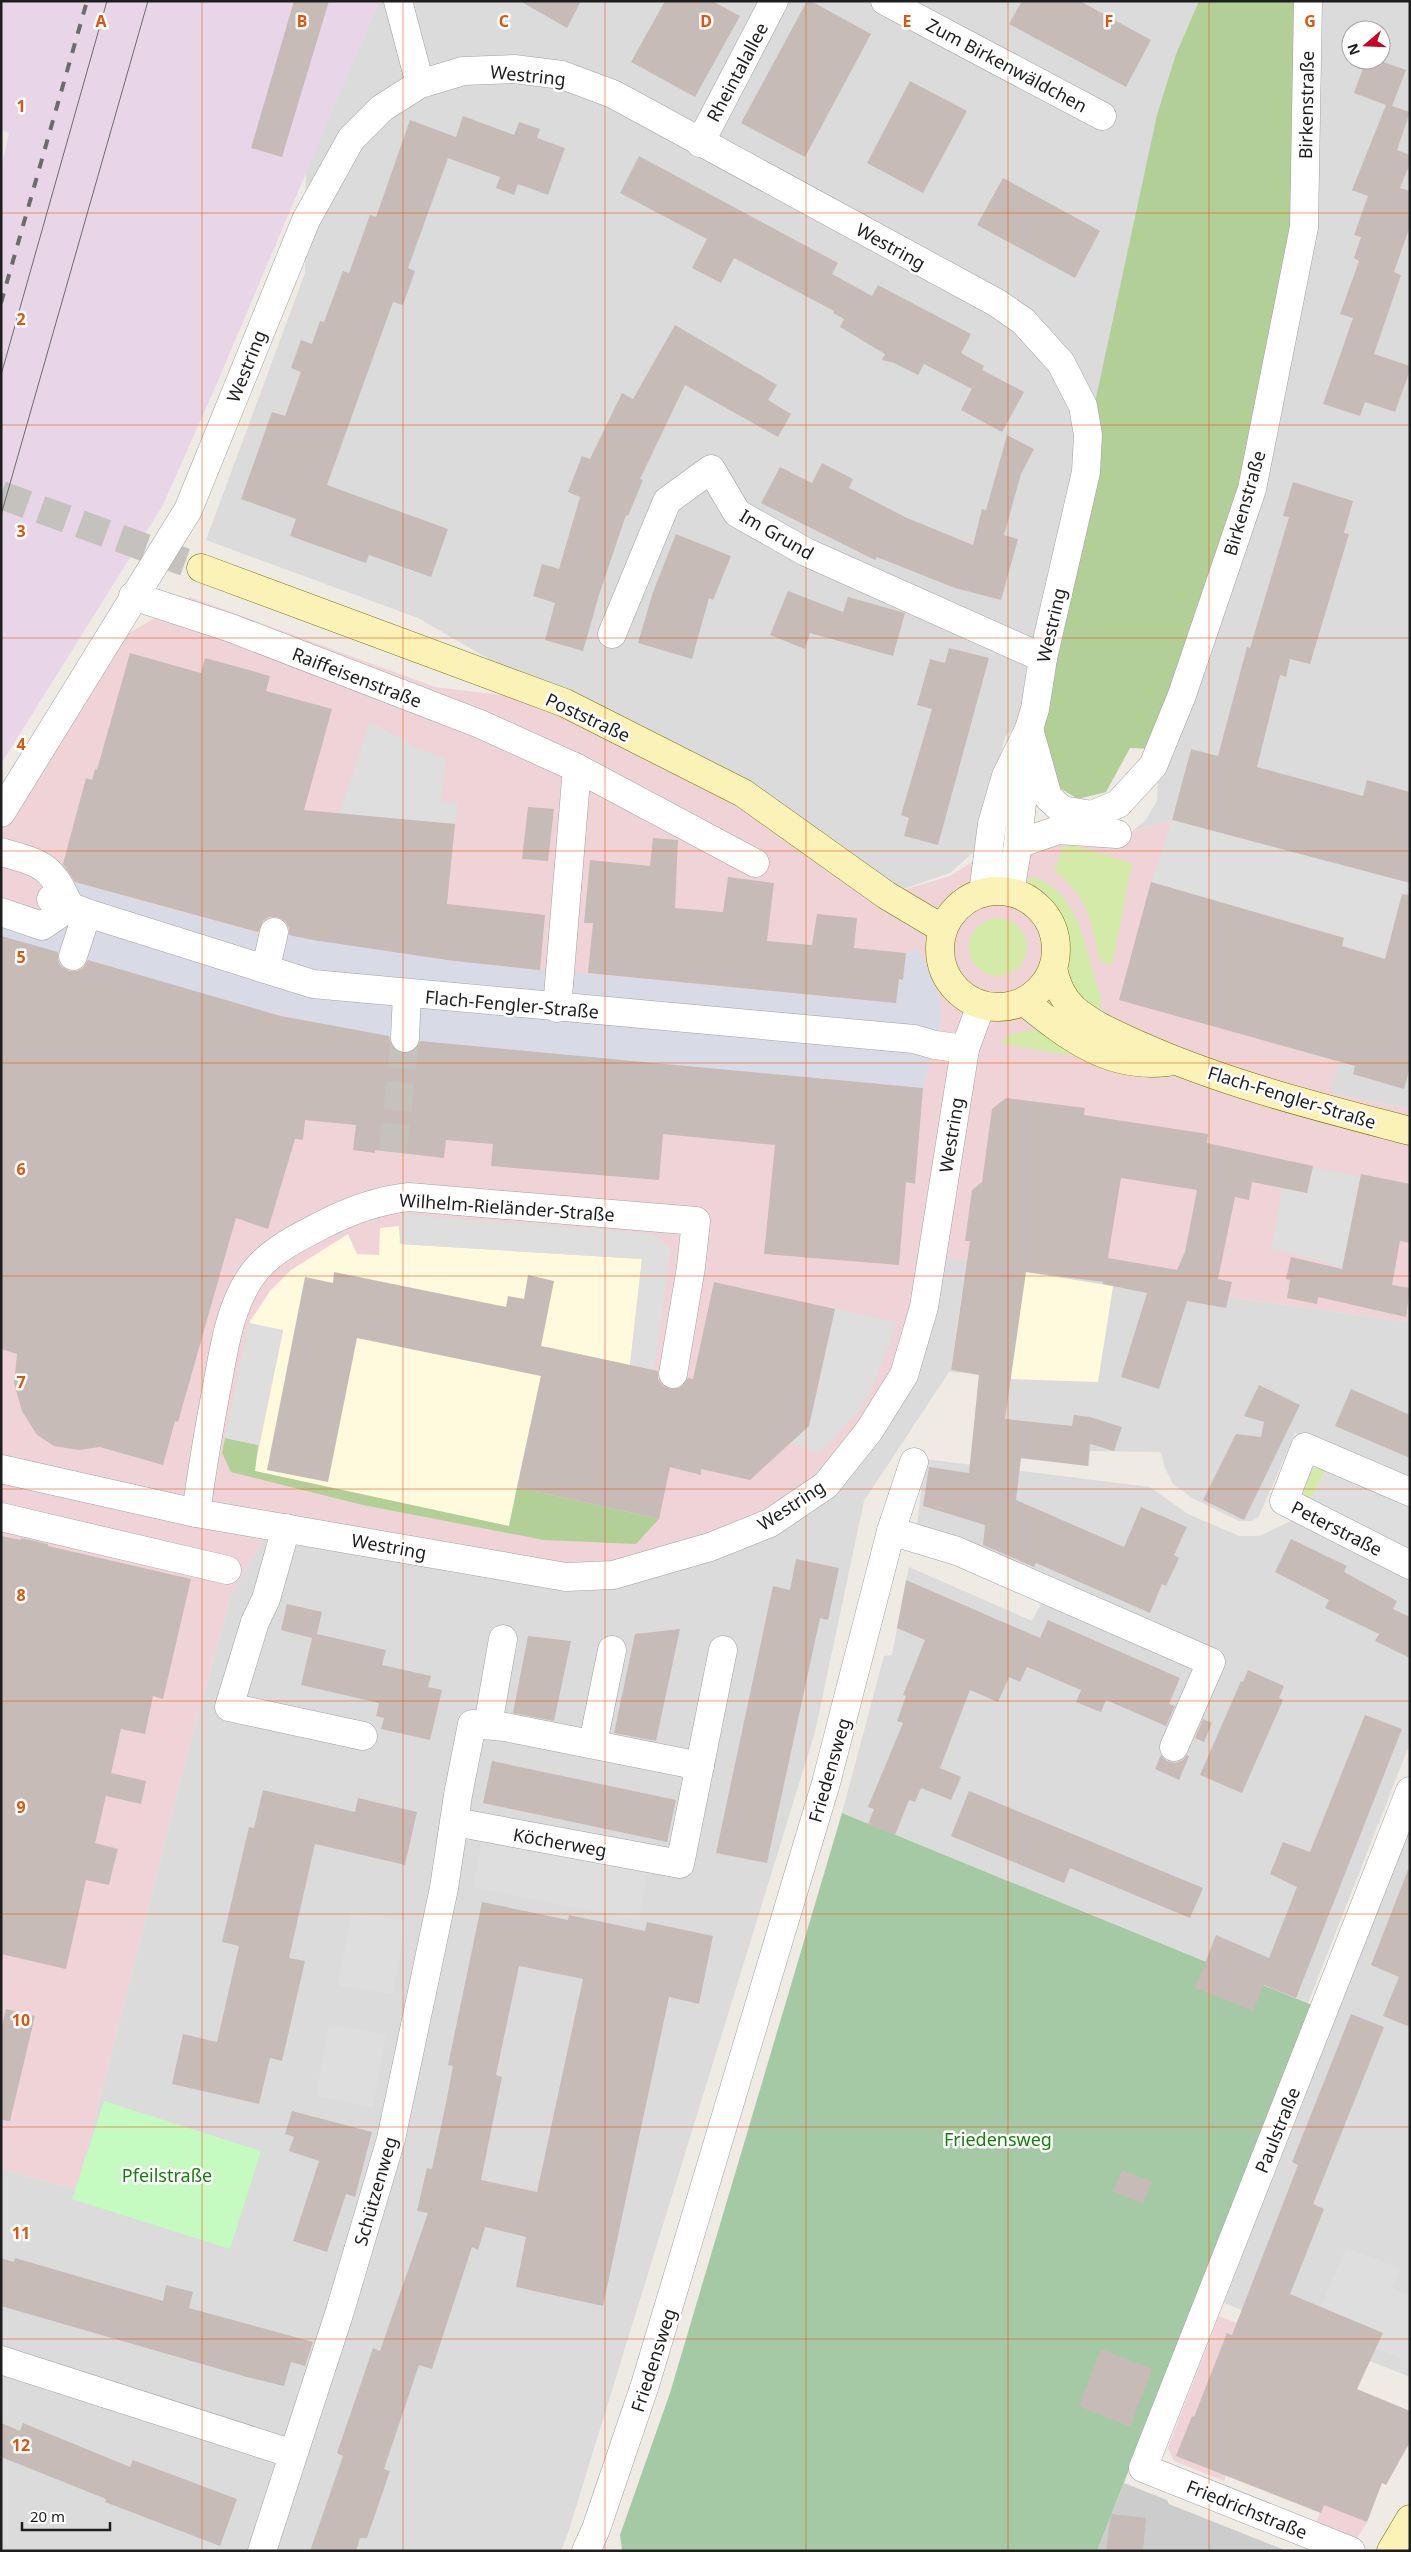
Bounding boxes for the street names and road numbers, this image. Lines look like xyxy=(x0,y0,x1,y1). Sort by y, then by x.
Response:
street label: Zum Birkenwäldchen xyxy=(923,12,1091,118)
street label: Rheintalallee xyxy=(701,18,773,126)
street label: Birkenstraße xyxy=(1293,51,1319,159)
street label: Westring xyxy=(489,59,567,91)
street label: Westring xyxy=(852,217,930,275)
street label: Westring xyxy=(221,326,271,406)
street label: Birkenstraße xyxy=(1218,448,1270,558)
street label: Im Grund xyxy=(736,503,818,565)
street label: Westring xyxy=(1031,585,1071,665)
street label: Raiffeisenstraße xyxy=(289,641,425,713)
street label: Poststraße xyxy=(542,687,634,747)
street label: Flach-Fengler-Straße xyxy=(424,984,600,1024)
street label: Flach-Fengler-Straße xyxy=(1205,1060,1379,1134)
street label: Westring xyxy=(933,1096,969,1174)
street label: Wilhelm-Rieländer-Straße xyxy=(398,1187,616,1227)
street label: Westring xyxy=(753,1474,829,1536)
street label: Peterstraße xyxy=(1287,1495,1387,1561)
street label: Westring xyxy=(350,1528,428,1564)
street label: Friedensweg xyxy=(803,1715,855,1825)
street label: Köcherweg xyxy=(511,1822,609,1862)
street label: Paulstraße xyxy=(1249,2084,1305,2176)
street label: Schützenweg xyxy=(348,2134,402,2248)
street label: Friedensweg xyxy=(625,2305,681,2415)
street label: Friedrichstraße xyxy=(1183,2474,1311,2544)

